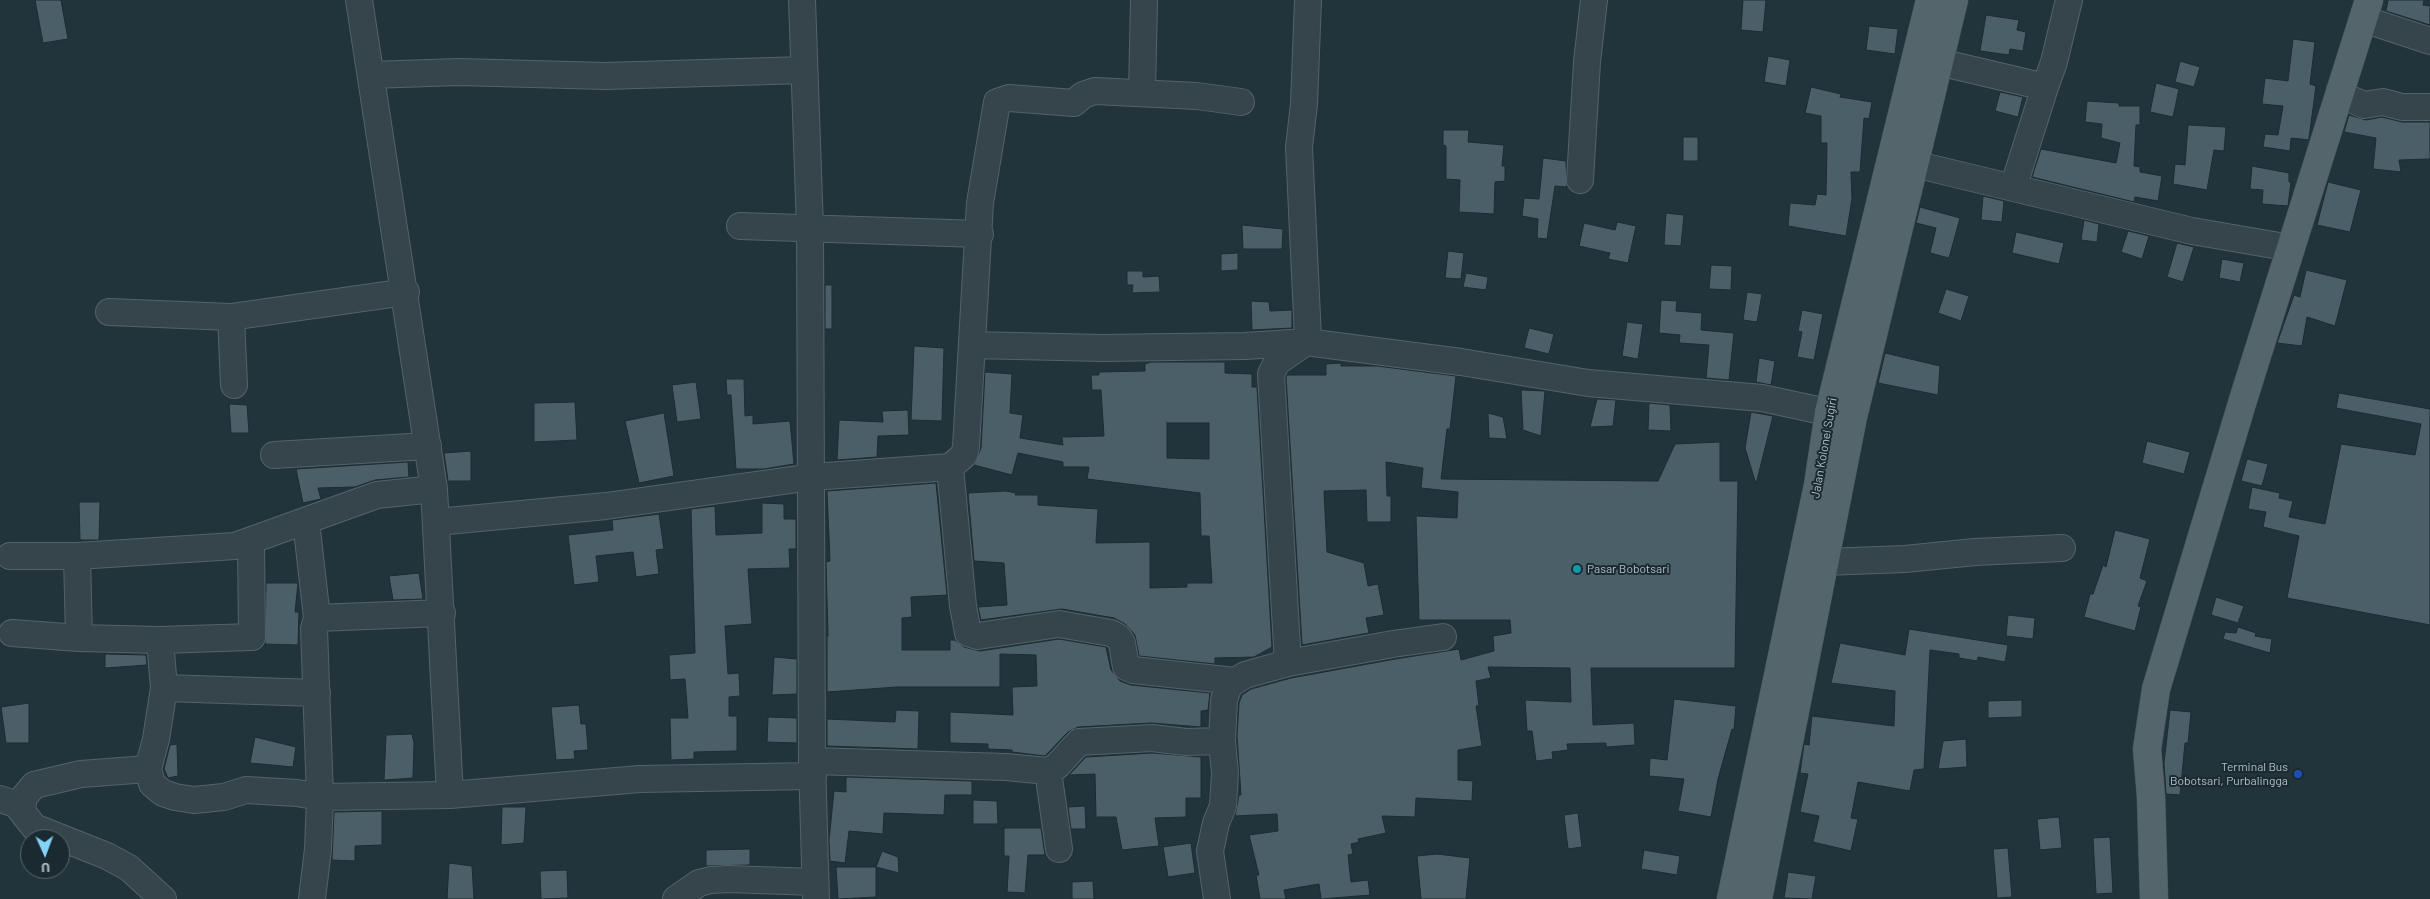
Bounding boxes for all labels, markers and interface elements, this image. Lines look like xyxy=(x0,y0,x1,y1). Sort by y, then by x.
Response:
street label: Jalan Kolonel Sugiri xyxy=(1808,396,1840,500)
place label: Pasar Bobotsari xyxy=(1587,562,1670,576)
marker: Pasar Bobotsari xyxy=(1571,563,1583,575)
place label: Terminal Bus Bobotsari, Purbalingga xyxy=(2170,760,2288,788)
marker: Terminal Bus Bobotsari, Purbalingga xyxy=(2292,768,2304,780)
north arrow xyxy=(20,829,70,879)
text: U xyxy=(41,860,50,877)

